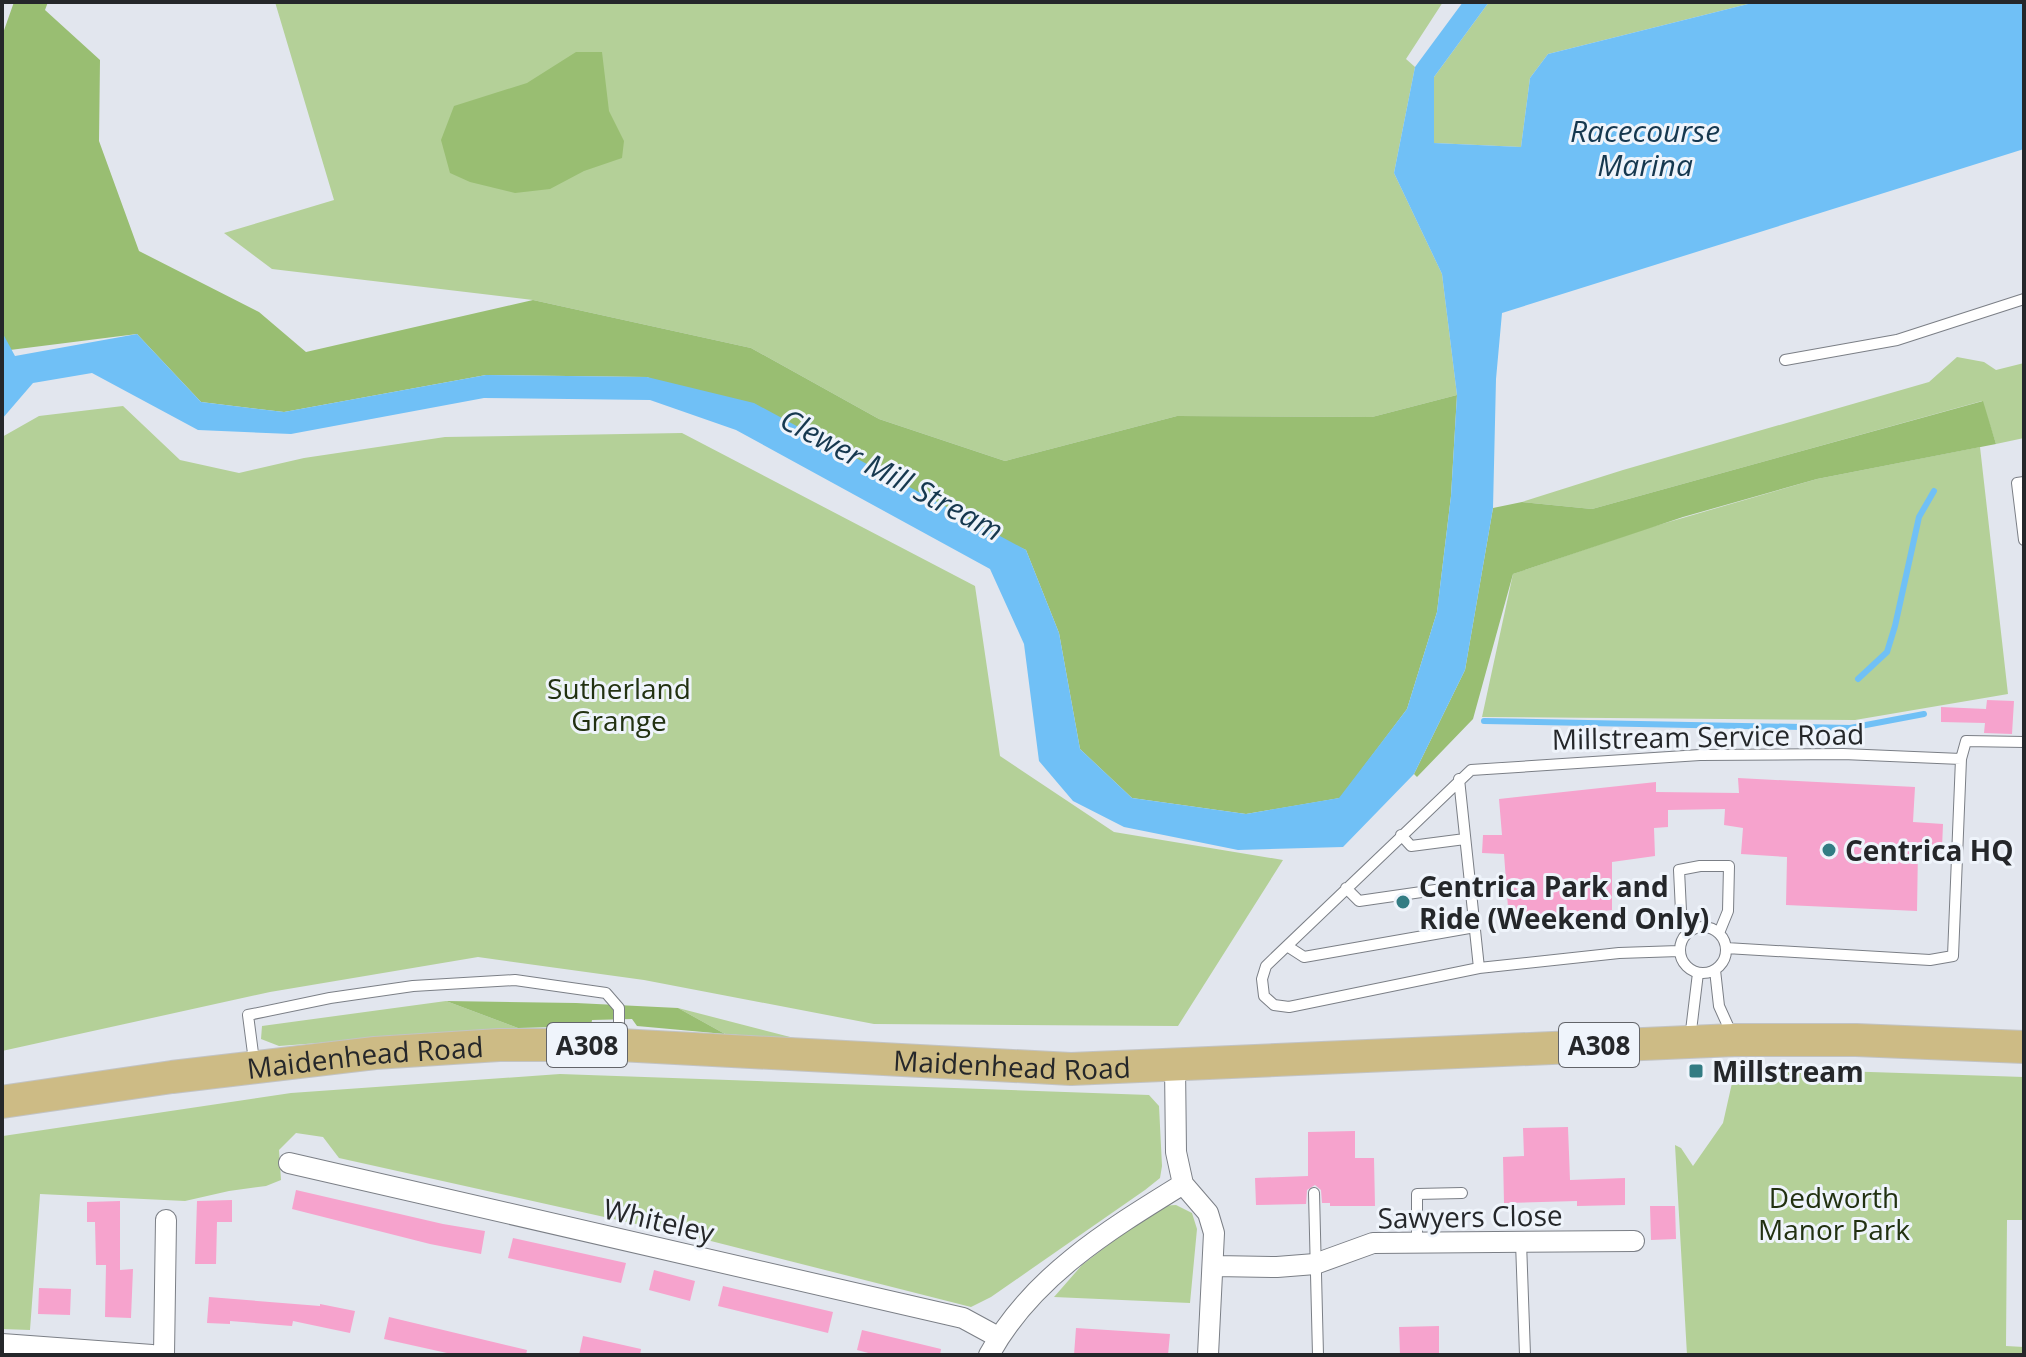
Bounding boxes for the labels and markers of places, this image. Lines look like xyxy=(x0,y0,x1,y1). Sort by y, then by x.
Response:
place label: Centrica HQ xyxy=(1845,831,2014,869)
marker: Centrica HQ xyxy=(1820,841,1838,859)
place label: Centrica Park and Ride (Weekend Only) xyxy=(1419,867,1709,937)
marker: Centrica Park and Ride (Weekend Only) xyxy=(1394,893,1412,911)
place label: Millstream xyxy=(1712,1052,1864,1090)
marker: Millstream xyxy=(1687,1062,1705,1080)

